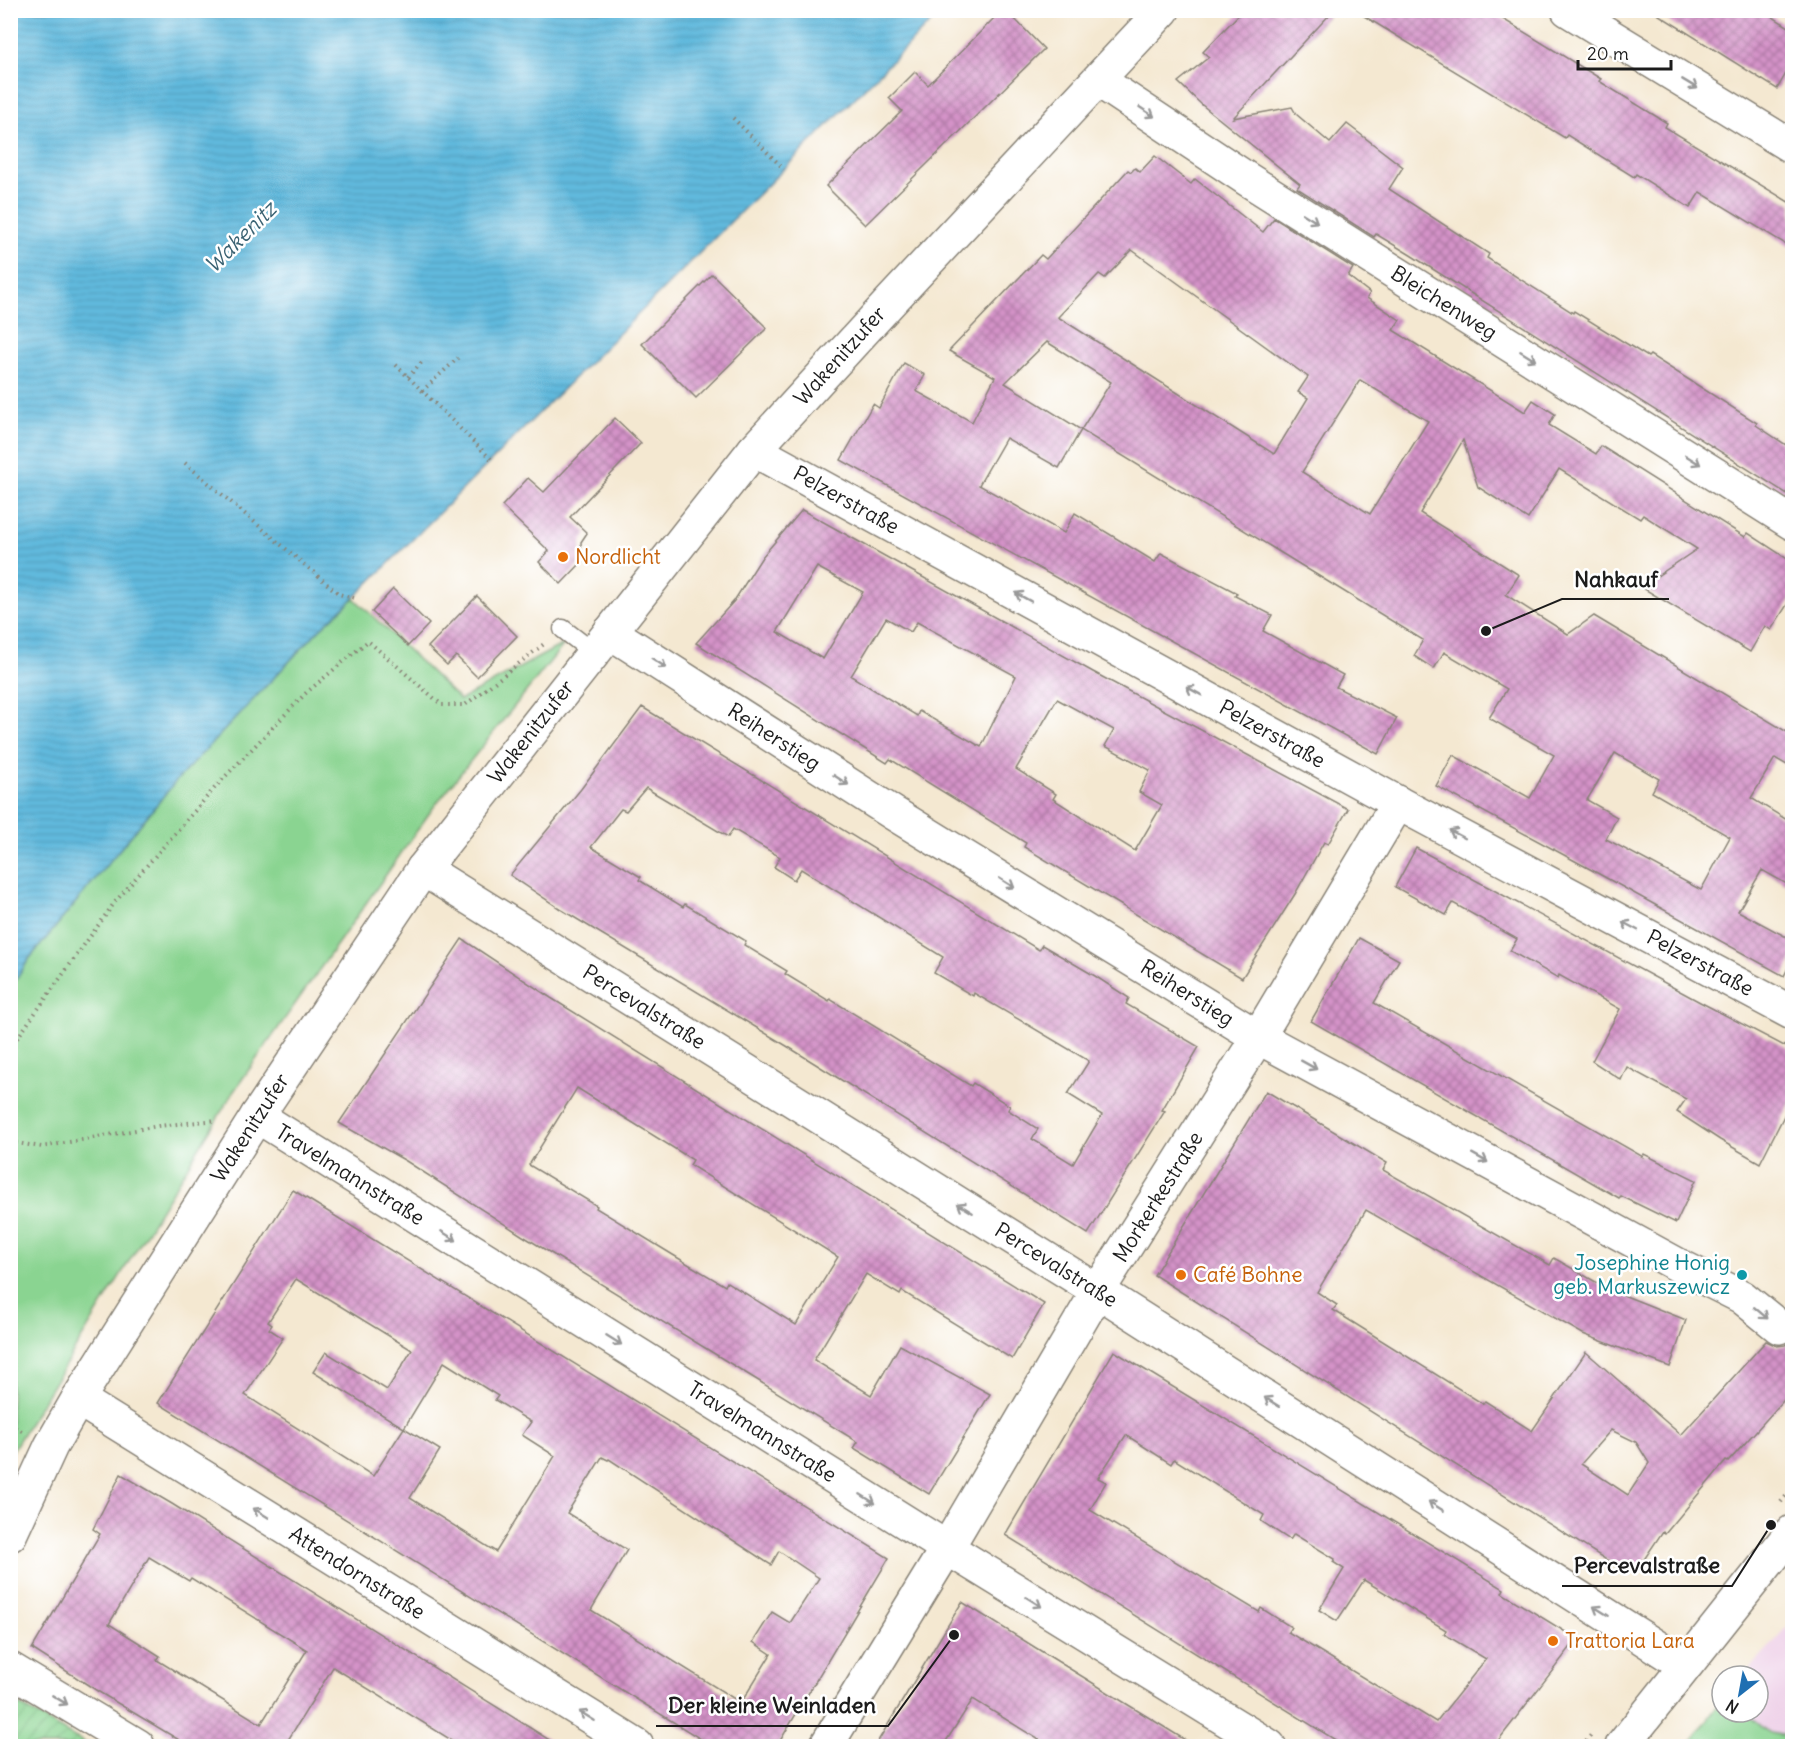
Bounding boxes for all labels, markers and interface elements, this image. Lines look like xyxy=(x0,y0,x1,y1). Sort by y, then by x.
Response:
scale bar xyxy=(1578,33,1671,71)
text: 20 m xyxy=(1587,42,1629,65)
one-way arrow xyxy=(1681,79,1698,91)
one-way arrow xyxy=(1138,106,1154,118)
water label: Wakenitz xyxy=(198,193,284,279)
one-way arrow xyxy=(1301,213,1318,225)
street label: Bleichenweg xyxy=(1386,259,1502,346)
street label: Wakenitzufer xyxy=(788,300,892,411)
one-way arrow xyxy=(1519,350,1536,362)
one-way arrow xyxy=(1684,455,1701,467)
street label: Pelzerstraße xyxy=(788,459,904,540)
place label: Nordlicht xyxy=(575,543,661,570)
marker: Nordlicht xyxy=(556,550,570,564)
callout: Nahkauf xyxy=(1562,559,1669,599)
text: Nahkauf xyxy=(1574,565,1659,593)
one-way arrow xyxy=(1015,591,1032,603)
one-way arrow xyxy=(650,658,667,670)
street label: Wakenitzufer xyxy=(482,674,580,789)
one-way arrow xyxy=(1186,685,1203,697)
street label: Pelzerstraße xyxy=(1214,693,1330,774)
street label: Reiherstieg xyxy=(723,697,826,777)
one-way arrow xyxy=(832,774,849,786)
one-way arrow xyxy=(1449,828,1467,839)
one-way arrow xyxy=(998,877,1015,889)
one-way arrow xyxy=(1621,920,1639,931)
street label: Pelzerstraße xyxy=(1642,923,1758,1002)
street label: Reiherstieg xyxy=(1135,953,1239,1032)
street label: Percevalstraße xyxy=(578,958,711,1055)
one-way arrow xyxy=(1300,1059,1317,1071)
street label: Wakenitzufer xyxy=(204,1068,295,1187)
street label: Travelmannstraße xyxy=(271,1118,430,1231)
street label: Morkerkestraße xyxy=(1107,1126,1209,1267)
one-way arrow xyxy=(1471,1153,1489,1164)
one-way arrow xyxy=(957,1202,974,1214)
street label: Percevalstraße xyxy=(990,1216,1123,1313)
one-way arrow xyxy=(440,1231,457,1243)
place label: Josephine Honig geb. Markuszewicz xyxy=(1553,1249,1730,1300)
place label: Café Bohne xyxy=(1193,1261,1302,1288)
marker: Café Bohne xyxy=(1174,1268,1188,1282)
marker: Josephine Honig geb. Markuszewicz xyxy=(1735,1268,1749,1282)
one-way arrow xyxy=(1753,1306,1769,1319)
one-way arrow xyxy=(605,1334,622,1346)
street label: Travelmannstraße xyxy=(683,1375,842,1488)
one-way arrow xyxy=(1264,1395,1281,1407)
one-way arrow xyxy=(860,1492,877,1505)
one-way arrow xyxy=(1428,1500,1445,1512)
one-way arrow xyxy=(253,1506,270,1518)
street label: Attendornstraße xyxy=(284,1520,430,1625)
callout: Percevalstraße xyxy=(1562,1546,1732,1586)
text: Percevalstraße xyxy=(1574,1551,1720,1579)
one-way arrow xyxy=(1025,1596,1042,1608)
one-way arrow xyxy=(1593,1605,1610,1617)
place label: Trattoria Lara xyxy=(1565,1627,1695,1654)
marker: Trattoria Lara xyxy=(1546,1634,1560,1648)
north arrow xyxy=(1710,1664,1770,1724)
callout: Der kleine Weinladen xyxy=(656,1686,888,1726)
text: Der kleine Weinladen xyxy=(668,1691,876,1719)
one-way arrow xyxy=(52,1693,69,1706)
text: N xyxy=(1722,1695,1742,1718)
one-way arrow xyxy=(579,1709,596,1721)

